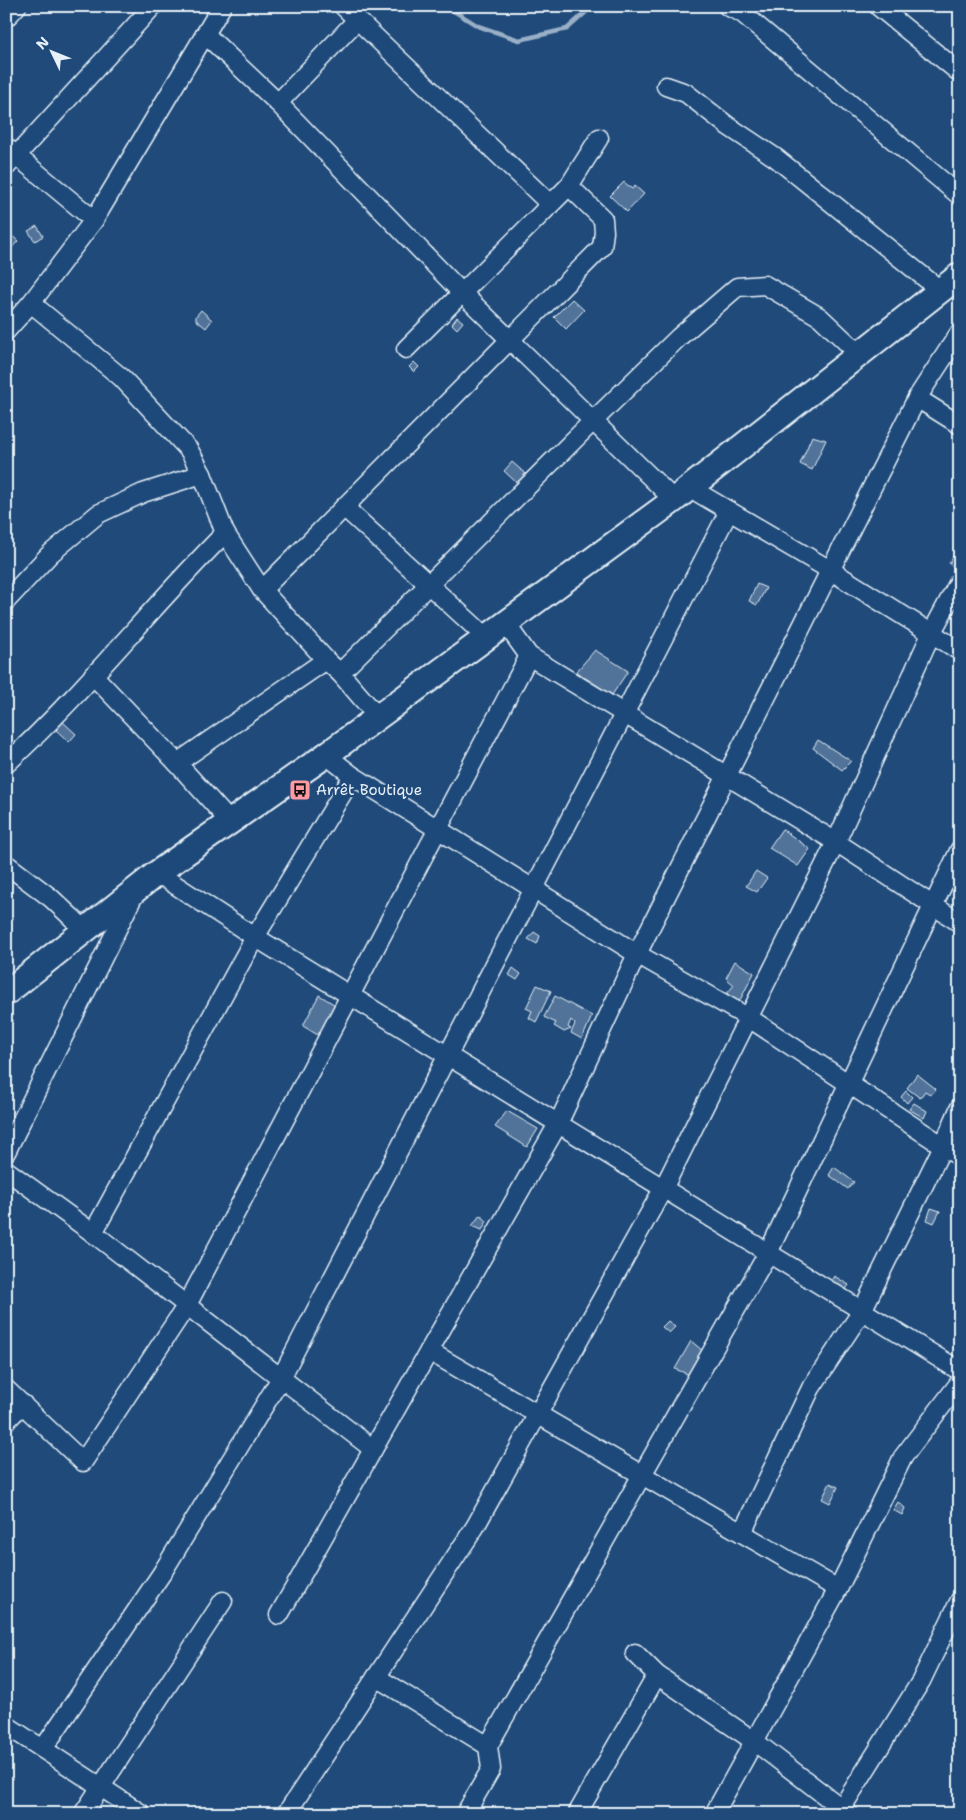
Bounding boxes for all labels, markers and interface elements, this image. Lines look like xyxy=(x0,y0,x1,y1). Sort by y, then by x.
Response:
north arrow xyxy=(28,28,78,78)
text: N xyxy=(32,33,53,53)
bus stop icon: Arrêt Boutique xyxy=(288,778,312,802)
place label: Arrêt Boutique xyxy=(316,780,422,800)

